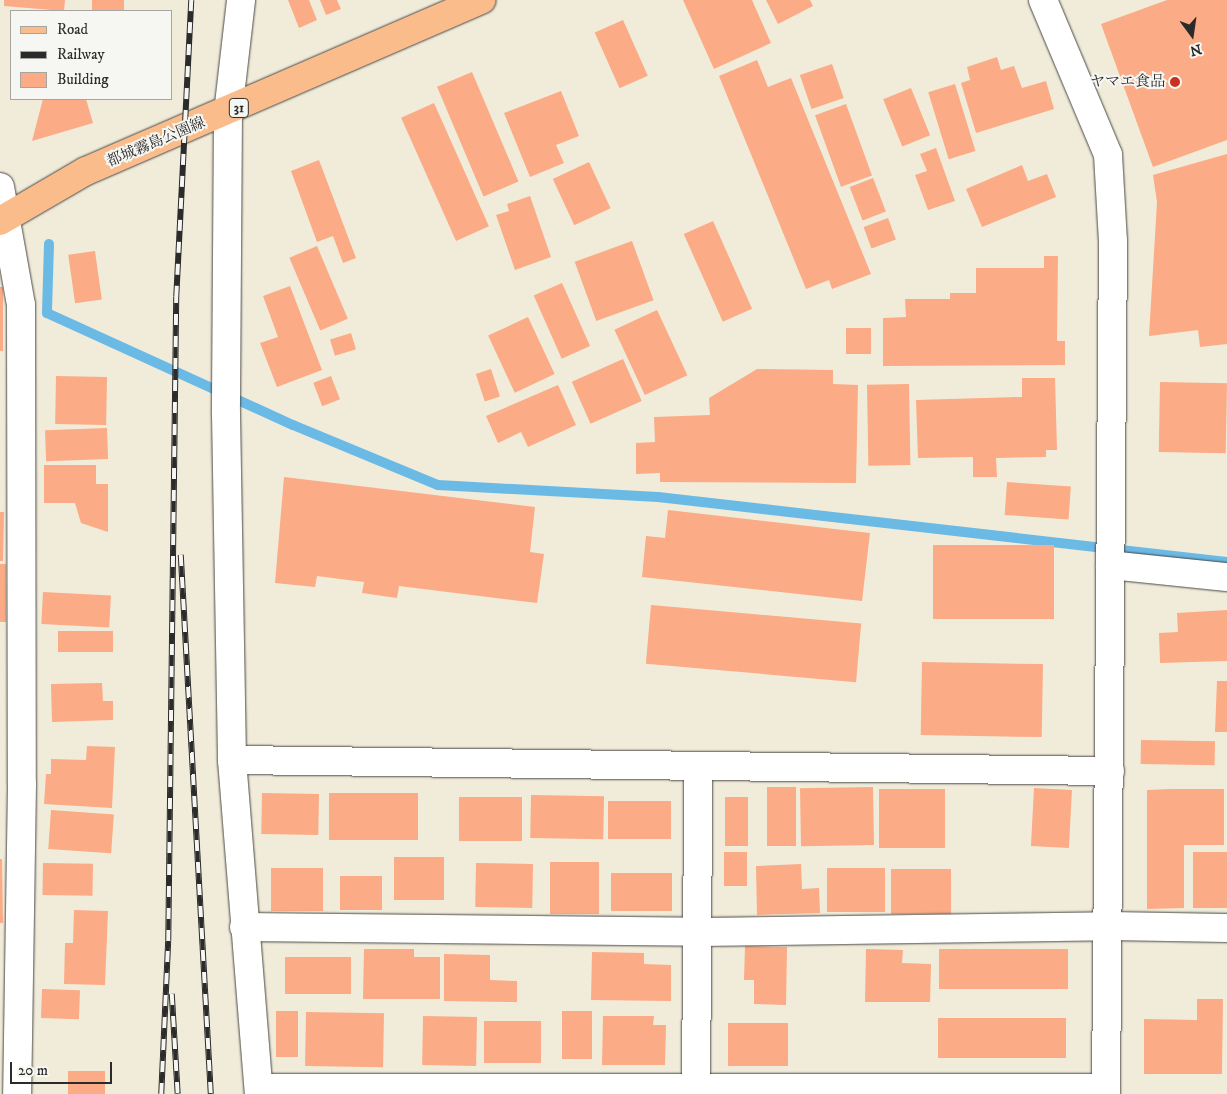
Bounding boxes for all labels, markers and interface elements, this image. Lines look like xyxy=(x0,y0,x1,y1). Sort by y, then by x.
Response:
legend xyxy=(10,10,172,100)
north arrow xyxy=(1167,10,1217,60)
text: Road xyxy=(57,20,88,39)
text: N xyxy=(1188,39,1203,60)
text: Railway xyxy=(57,45,105,64)
text: Building xyxy=(57,70,109,89)
place label: ヤマエ食品 xyxy=(1090,73,1165,91)
marker: ヤマエ食品 xyxy=(1169,76,1181,88)
road number: 31 xyxy=(228,96,250,120)
street label: 都城霧島公園線 xyxy=(104,113,208,171)
scale bar xyxy=(12,1052,115,1084)
text: 20 m xyxy=(18,1061,48,1080)

